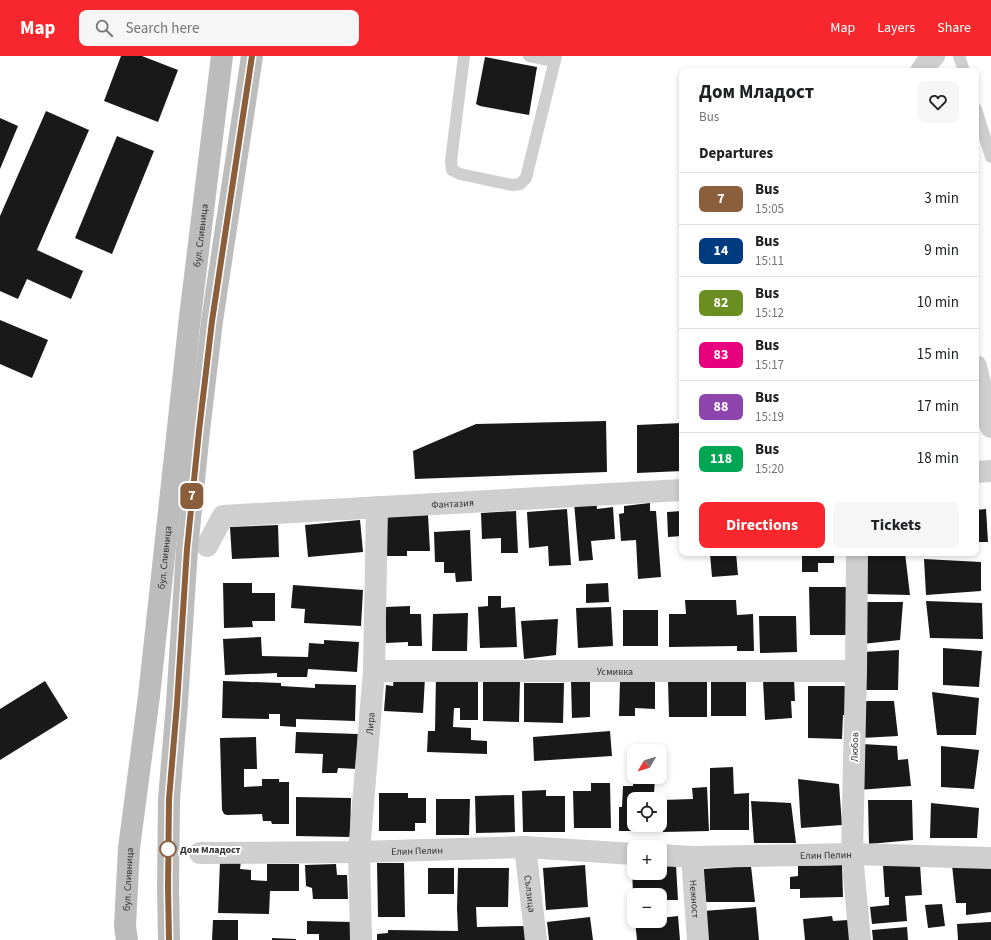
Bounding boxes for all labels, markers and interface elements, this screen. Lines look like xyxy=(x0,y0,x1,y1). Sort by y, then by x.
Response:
search box xyxy=(79,10,359,46)
text: Map xyxy=(20,15,55,42)
icon: search xyxy=(93,17,115,39)
text: Search here xyxy=(125,18,199,39)
text: Map xyxy=(830,18,855,38)
text: Layers xyxy=(877,18,915,38)
text: Share xyxy=(937,18,971,38)
text: Дом Младост xyxy=(699,79,814,106)
button: heart xyxy=(917,81,959,123)
text: Bus xyxy=(699,108,719,126)
text: Departures xyxy=(699,143,773,164)
text: Bus xyxy=(755,179,779,200)
text: 3 min xyxy=(924,188,959,209)
text: 7 xyxy=(717,189,725,209)
text: 15:05 xyxy=(755,200,784,218)
street label: бул. Сливница xyxy=(190,203,212,268)
text: Bus xyxy=(755,231,779,252)
text: 9 min xyxy=(924,240,959,261)
text: 14 xyxy=(714,241,728,261)
text: 15:11 xyxy=(755,252,784,270)
text: Bus xyxy=(755,283,779,304)
text: 10 min xyxy=(917,292,959,313)
text: 82 xyxy=(714,293,728,313)
text: 15:12 xyxy=(755,304,784,322)
text: Bus xyxy=(755,335,779,356)
text: 15 min xyxy=(917,344,959,365)
text: 83 xyxy=(714,345,728,365)
text: 15:17 xyxy=(755,356,784,374)
text: Bus xyxy=(755,387,779,408)
text: 17 min xyxy=(917,396,959,417)
text: 88 xyxy=(714,397,728,417)
text: 15:19 xyxy=(755,408,784,426)
text: Bus xyxy=(755,439,779,460)
text: 18 min xyxy=(917,448,959,469)
text: 118 xyxy=(710,449,732,469)
text: 15:20 xyxy=(755,460,784,478)
line badge: 7 xyxy=(179,483,205,509)
text: 7 xyxy=(188,486,196,506)
street label: Фантазия xyxy=(431,496,474,512)
button: Directions xyxy=(699,502,825,548)
button: Tickets xyxy=(833,502,959,548)
street label: бул. Сливница xyxy=(155,525,175,590)
street label: Усмивка xyxy=(597,665,633,679)
street label: Лира xyxy=(363,712,379,735)
street label: Любов xyxy=(848,732,862,762)
north arrow xyxy=(627,744,667,784)
map controls xyxy=(627,744,667,928)
button: locate xyxy=(627,792,667,832)
marker: Дом Младост xyxy=(159,840,177,858)
button: + xyxy=(627,840,667,880)
place label: Дом Младост xyxy=(180,843,241,857)
street label: Елин Пелин xyxy=(391,843,443,859)
street label: бул. Сливница xyxy=(120,847,137,911)
street label: Елин Пелин xyxy=(800,848,852,863)
street label: Сълзица xyxy=(520,874,539,913)
street label: Нежност xyxy=(686,879,702,919)
button: − xyxy=(627,888,667,928)

